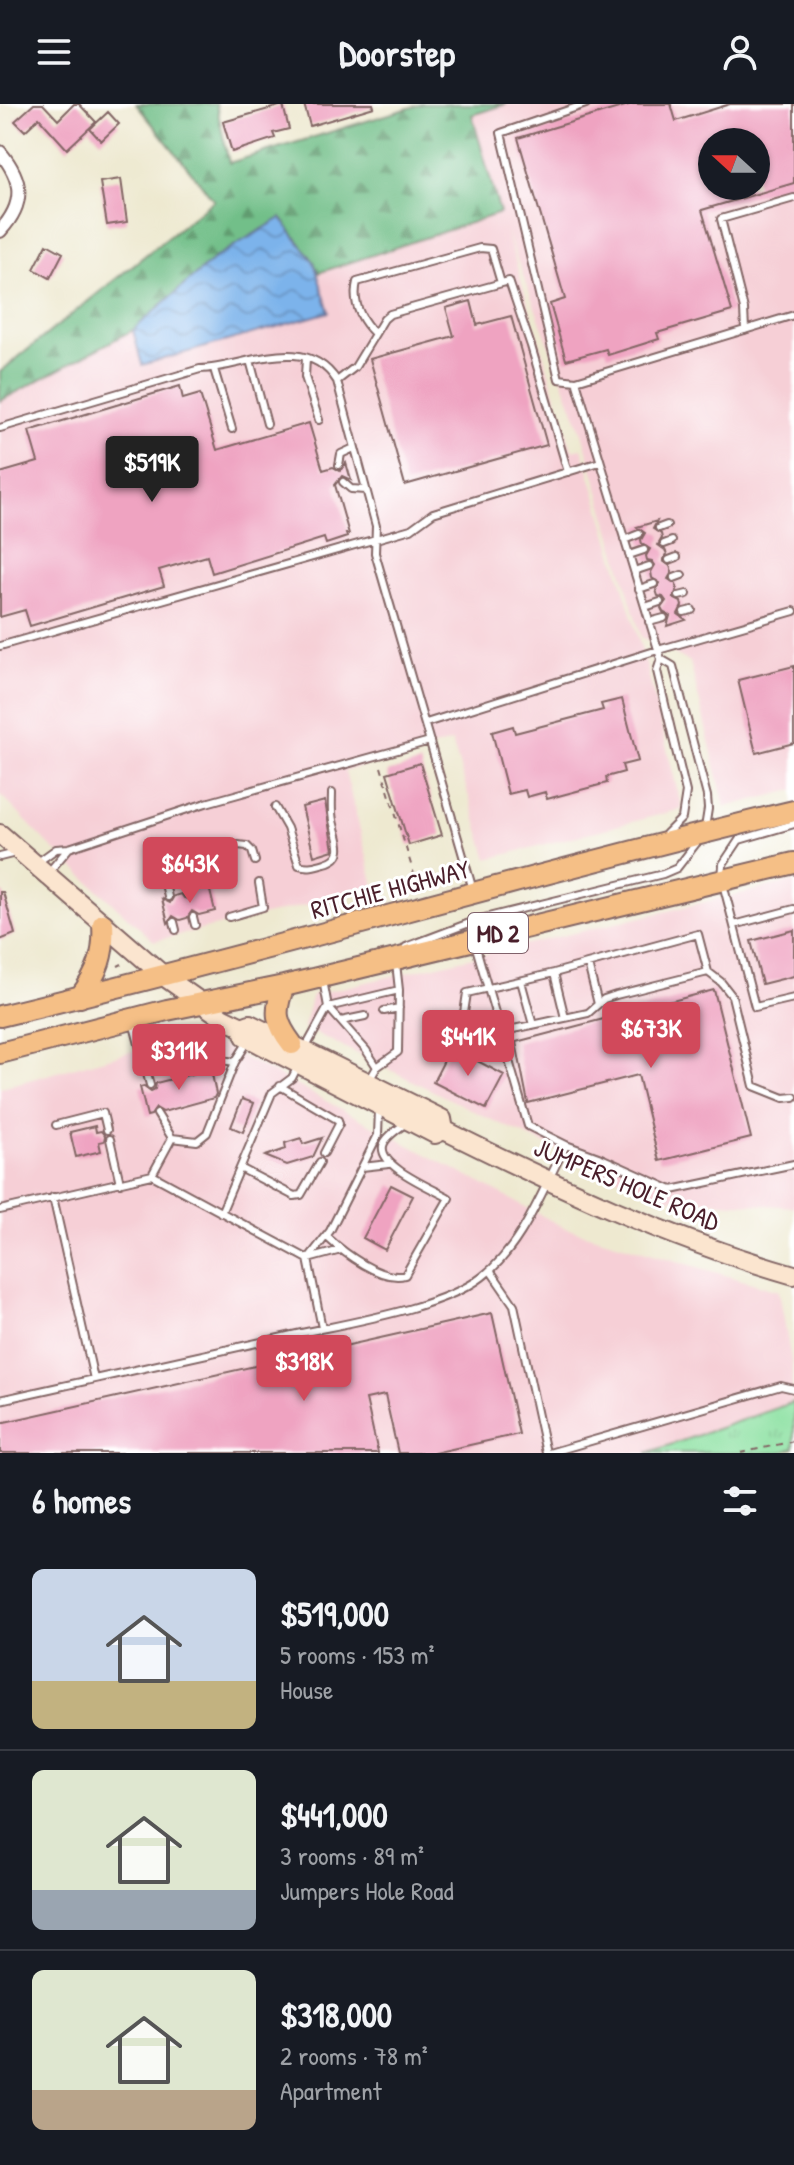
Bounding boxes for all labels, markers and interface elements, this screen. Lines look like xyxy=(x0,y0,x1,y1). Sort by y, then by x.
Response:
text: Doorstep xyxy=(339,28,455,77)
icon: menu xyxy=(32,30,76,74)
icon: person xyxy=(718,30,762,74)
north arrow xyxy=(698,128,770,200)
map controls xyxy=(698,128,770,200)
pin: $519K xyxy=(96,436,208,504)
text: $519K xyxy=(124,444,180,479)
pin: $643K xyxy=(134,837,246,905)
text: $643K xyxy=(161,845,219,880)
street label: RITCHIE HIGHWAY xyxy=(307,851,474,927)
road number: MD 2 xyxy=(468,913,528,953)
pin: $673K xyxy=(595,1002,707,1070)
pin: $441K xyxy=(412,1010,524,1078)
text: $673K xyxy=(620,1010,682,1045)
text: $441K xyxy=(440,1018,496,1053)
pin: $311K xyxy=(123,1024,235,1092)
text: $311K xyxy=(150,1032,208,1067)
street label: JUMPERS HOLE ROAD xyxy=(529,1129,726,1239)
pin: $318K xyxy=(248,1335,360,1403)
text: $318K xyxy=(274,1343,334,1378)
text: 6 homes xyxy=(32,1478,131,1524)
icon: filters xyxy=(718,1479,762,1523)
text: $519,000 xyxy=(280,1591,389,1637)
icon: home xyxy=(96,1601,192,1697)
text: 5 rooms · 153 m² xyxy=(280,1637,435,1672)
text: House xyxy=(280,1672,333,1707)
text: $441,000 xyxy=(280,1792,388,1838)
icon: home xyxy=(96,1802,192,1898)
text: 3 rooms · 89 m² xyxy=(280,1838,424,1873)
text: Jumpers Hole Road xyxy=(280,1873,454,1908)
text: $318,000 xyxy=(280,1992,392,2038)
icon: home xyxy=(96,2002,192,2098)
text: 2 rooms · 78 m² xyxy=(280,2038,428,2073)
text: Apartment xyxy=(280,2073,382,2108)

